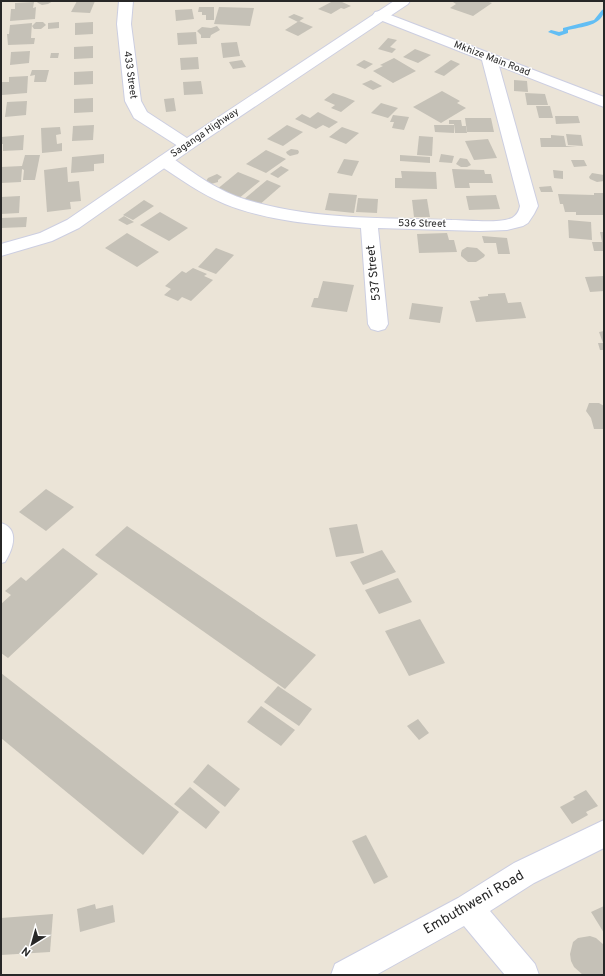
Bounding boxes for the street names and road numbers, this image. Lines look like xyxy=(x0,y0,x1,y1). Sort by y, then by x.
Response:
street label: Mkhize Main Road xyxy=(452,38,532,80)
street label: 433 Street xyxy=(120,50,140,100)
street label: Saganga Highway xyxy=(168,105,242,161)
street label: 536 Street xyxy=(398,217,446,231)
street label: 537 Street xyxy=(363,244,385,302)
street label: Embuthweni Road xyxy=(421,867,527,939)

